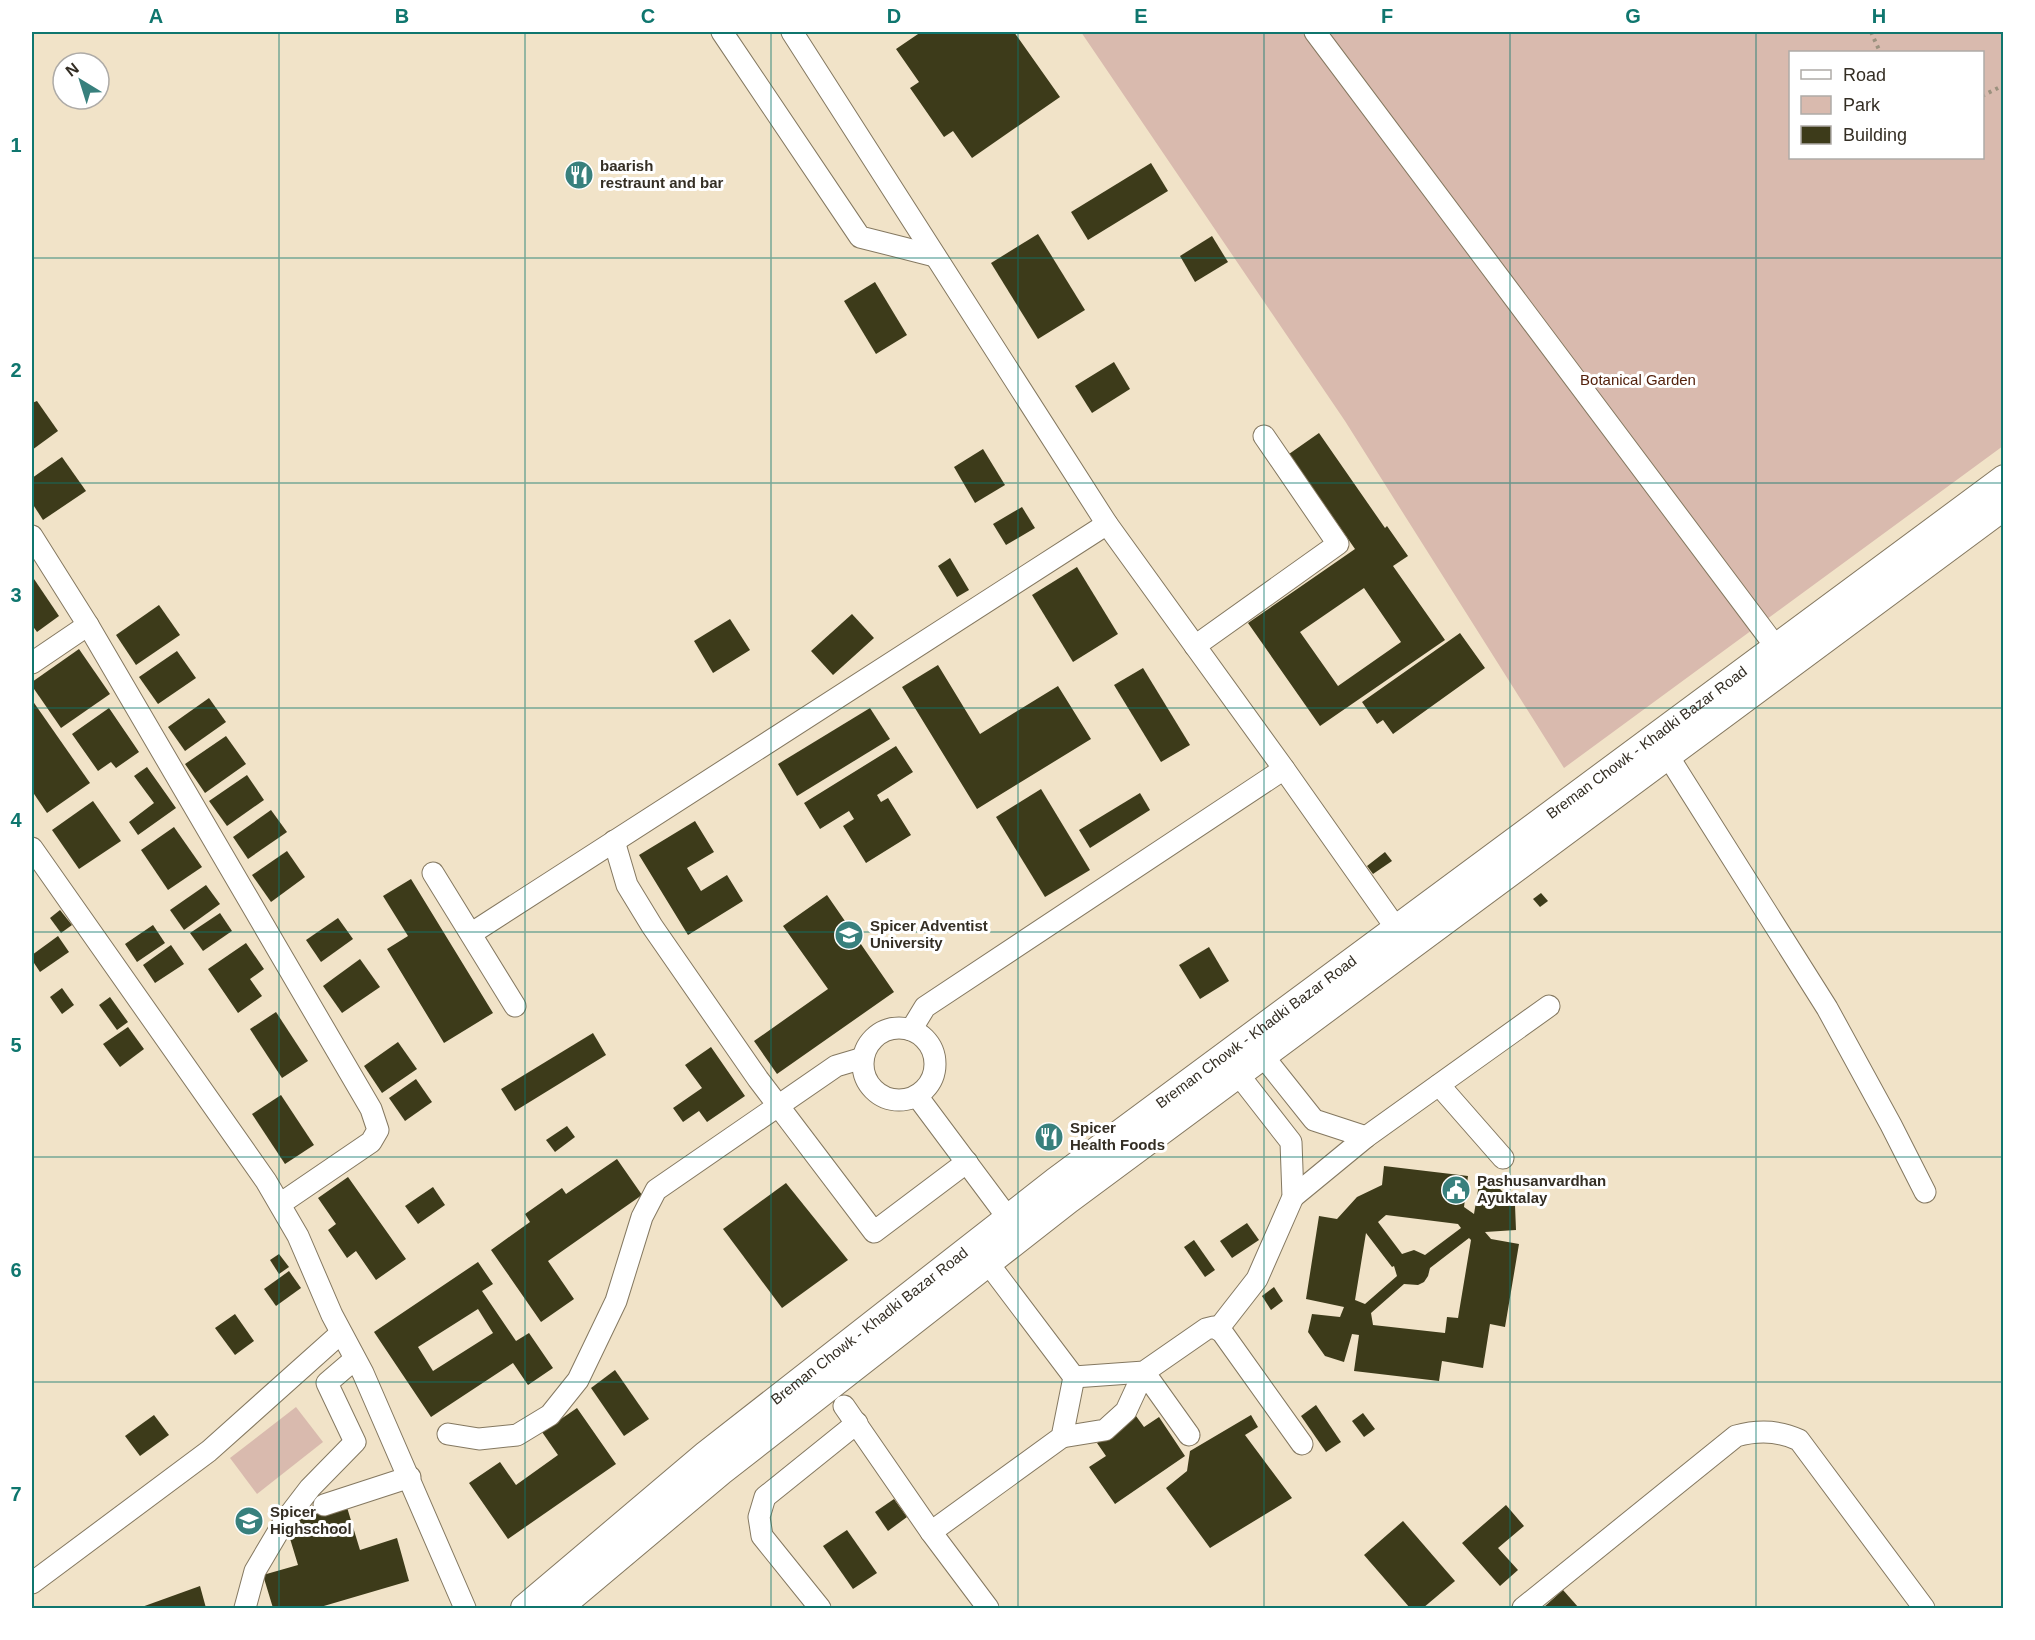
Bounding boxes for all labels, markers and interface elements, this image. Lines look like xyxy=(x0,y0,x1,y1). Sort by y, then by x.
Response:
text: A xyxy=(149,5,163,27)
text: B xyxy=(395,5,409,27)
text: C xyxy=(641,5,655,27)
text: D xyxy=(887,5,901,27)
text: E xyxy=(1134,5,1148,27)
text: F xyxy=(1381,5,1393,27)
text: G xyxy=(1625,5,1641,27)
text: H xyxy=(1872,5,1886,27)
north arrow xyxy=(51,51,111,111)
legend xyxy=(1789,51,1984,159)
text: N xyxy=(62,59,82,80)
text: Road xyxy=(1843,65,1886,85)
text: Park xyxy=(1843,95,1881,115)
text: Building xyxy=(1843,125,1907,145)
text: 1 xyxy=(10,134,22,156)
place label: baarish restraunt and bar xyxy=(600,157,724,191)
restaurant icon: baarish restraunt and bar xyxy=(563,159,595,191)
text: 2 xyxy=(10,359,22,381)
park label: Botanical Garden xyxy=(1580,371,1696,388)
text: 3 xyxy=(10,584,22,606)
street label: Breman Chowk - Khadki Bazar Road xyxy=(1543,662,1750,822)
text: 4 xyxy=(10,809,22,831)
place label: Spicer Adventist University xyxy=(870,917,988,951)
school or university icon: Spicer Adventist University xyxy=(833,919,865,951)
street label: Breman Chowk - Khadki Bazar Road xyxy=(1152,952,1360,1111)
text: 5 xyxy=(10,1034,22,1056)
place label: Spicer Health Foods xyxy=(1070,1119,1165,1153)
restaurant icon: Spicer Health Foods xyxy=(1033,1121,1065,1153)
place label: Pashusanvardhan Ayuktalay xyxy=(1477,1172,1606,1206)
public building icon: Pashusanvardhan Ayuktalay xyxy=(1440,1174,1472,1206)
street label: Breman Chowk - Khadki Bazar Road xyxy=(767,1243,971,1408)
text: 6 xyxy=(10,1259,22,1281)
text: 7 xyxy=(10,1483,22,1505)
place label: Spicer Highschool xyxy=(270,1503,352,1537)
school or university icon: Spicer Highschool xyxy=(233,1505,265,1537)

